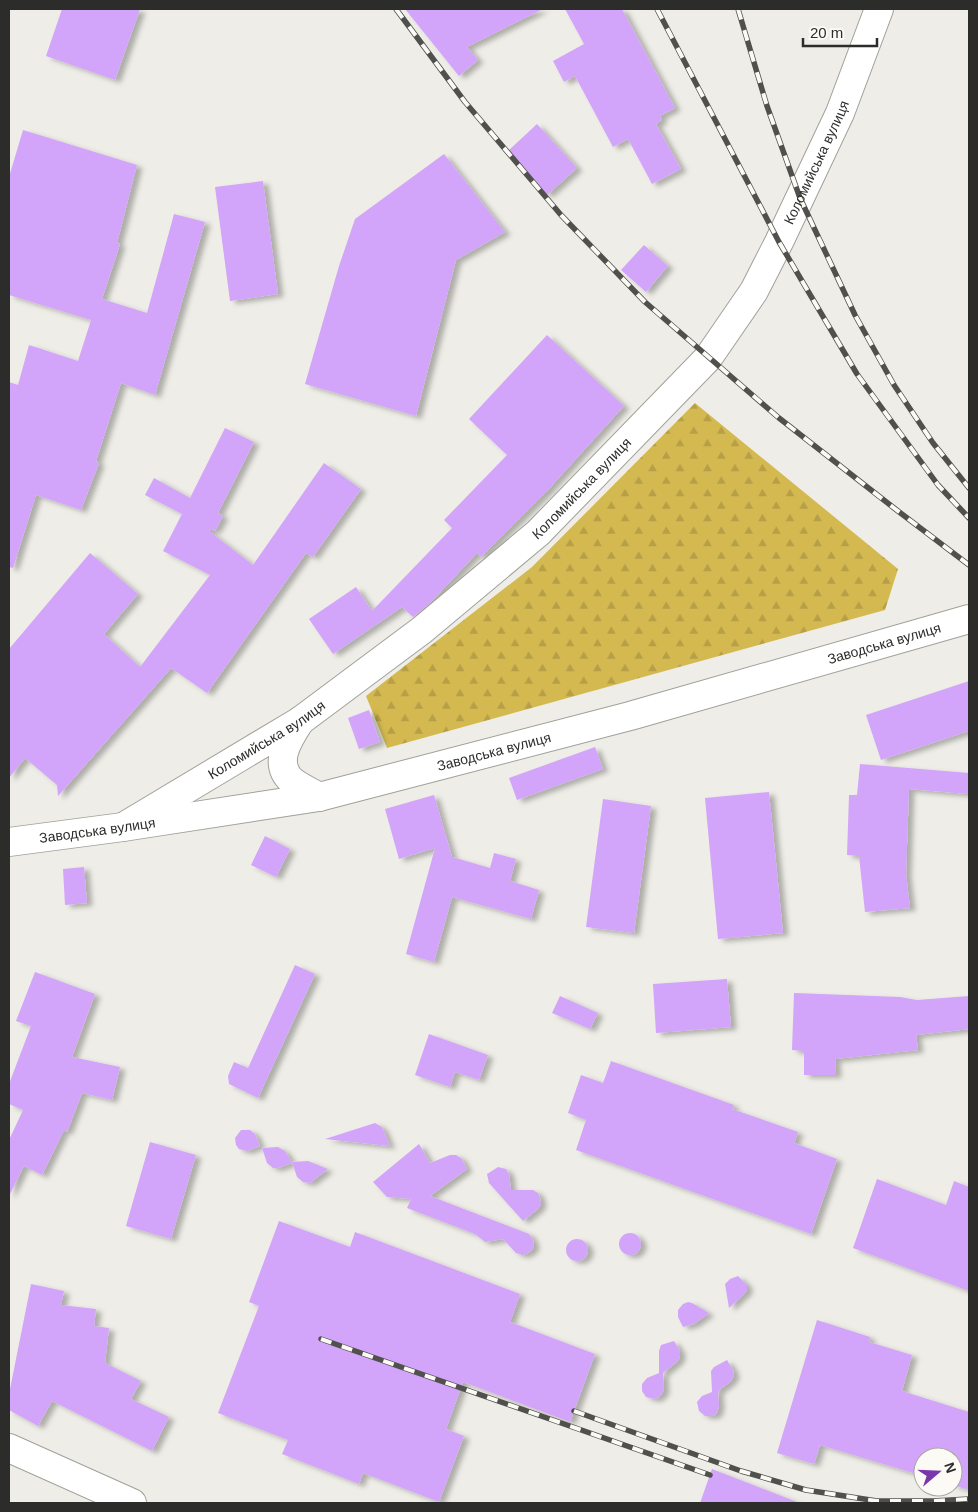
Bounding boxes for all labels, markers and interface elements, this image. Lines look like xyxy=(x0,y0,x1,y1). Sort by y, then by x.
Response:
scale bar xyxy=(803,15,877,47)
text: 20 m xyxy=(810,24,843,41)
street label: Коломийська вулиця xyxy=(781,98,852,227)
street label: Коломийська вулиця xyxy=(529,434,634,542)
street label: Заводська вулиця xyxy=(826,619,943,667)
street label: Коломийська вулиця xyxy=(205,697,328,782)
street label: Заводська вулиця xyxy=(435,729,553,774)
street label: Заводська вулиця xyxy=(38,814,156,846)
north arrow xyxy=(913,1447,963,1497)
text: N xyxy=(941,1460,960,1475)

